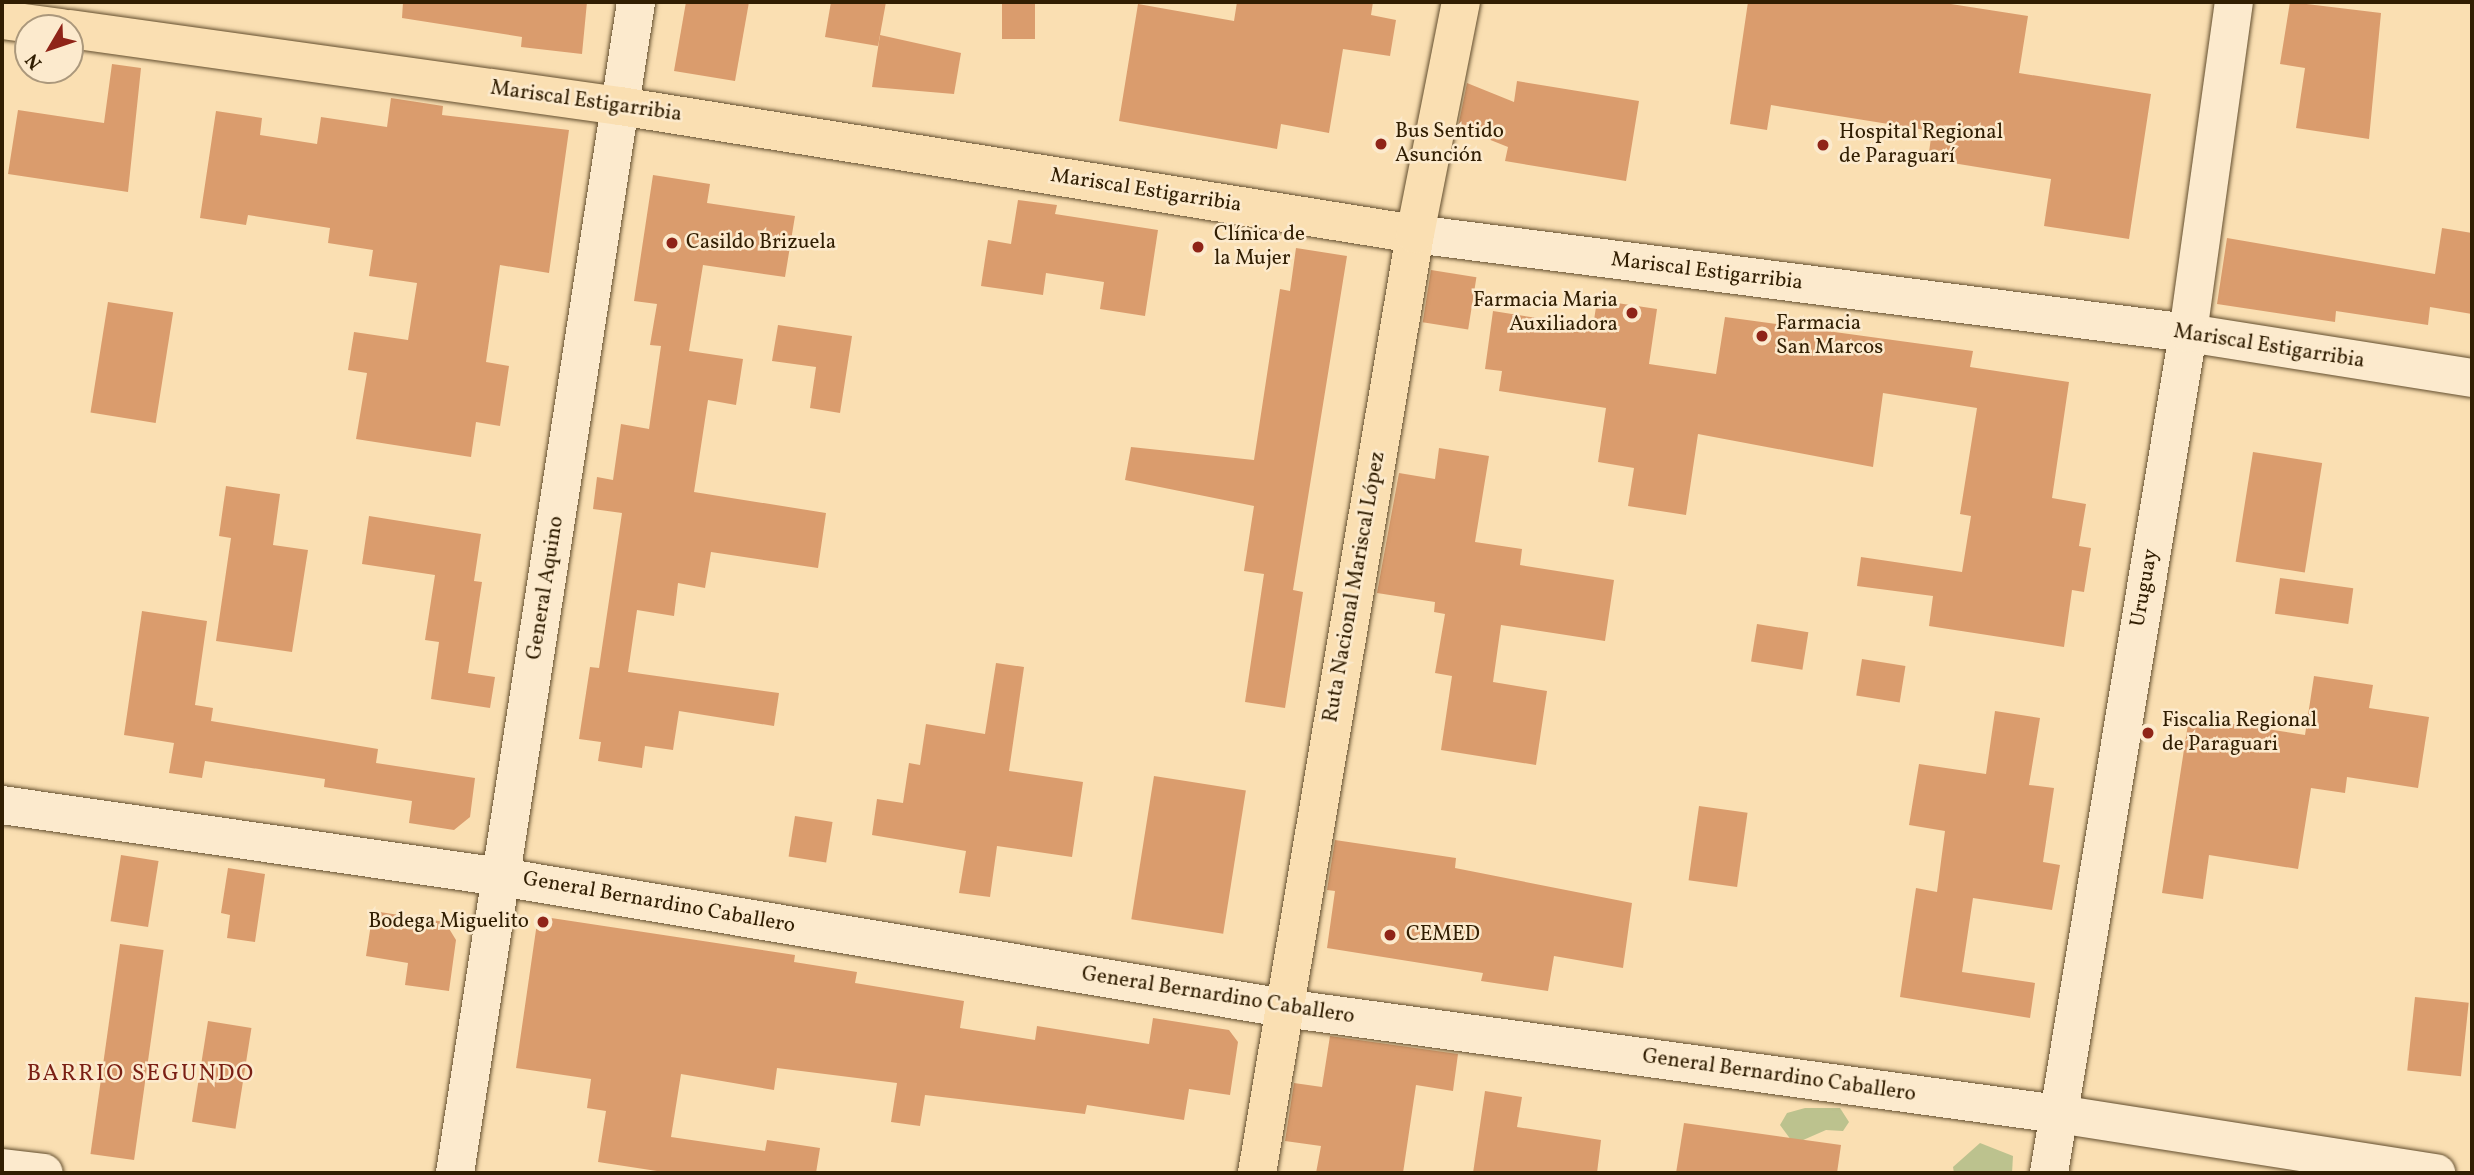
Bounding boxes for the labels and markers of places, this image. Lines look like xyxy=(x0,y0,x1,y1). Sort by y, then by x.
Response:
place label: Bus Sentido Asunción xyxy=(1395,119,1504,169)
place label: Hospital Regional de Paraguarí xyxy=(1839,120,2003,170)
marker: Hospital Regional de Paraguarí xyxy=(1813,135,1833,155)
marker: Bus Sentido Asunción xyxy=(1373,136,1389,152)
place label: Clínica de la Mujer xyxy=(1214,222,1305,272)
place label: Casildo Brizuela xyxy=(686,230,836,256)
marker: Casildo Brizuela xyxy=(664,235,680,251)
marker: Clínica de la Mujer xyxy=(1188,237,1208,257)
place label: Farmacia Maria Auxiliadora xyxy=(1473,288,1618,338)
marker: Farmacia Maria Auxiliadora xyxy=(1624,305,1640,321)
place label: Farmacia San Marcos xyxy=(1776,311,1883,361)
marker: Farmacia San Marcos xyxy=(1754,328,1770,344)
place label: Fiscalia Regional de Paraguari xyxy=(2162,708,2317,758)
marker: Fiscalia Regional de Paraguari xyxy=(2140,725,2156,741)
place label: Bodega Miguelito xyxy=(368,909,529,935)
marker: Bodega Miguelito xyxy=(535,914,551,930)
place label: CEMED xyxy=(1406,922,1480,948)
marker: CEMED xyxy=(1380,925,1400,945)

